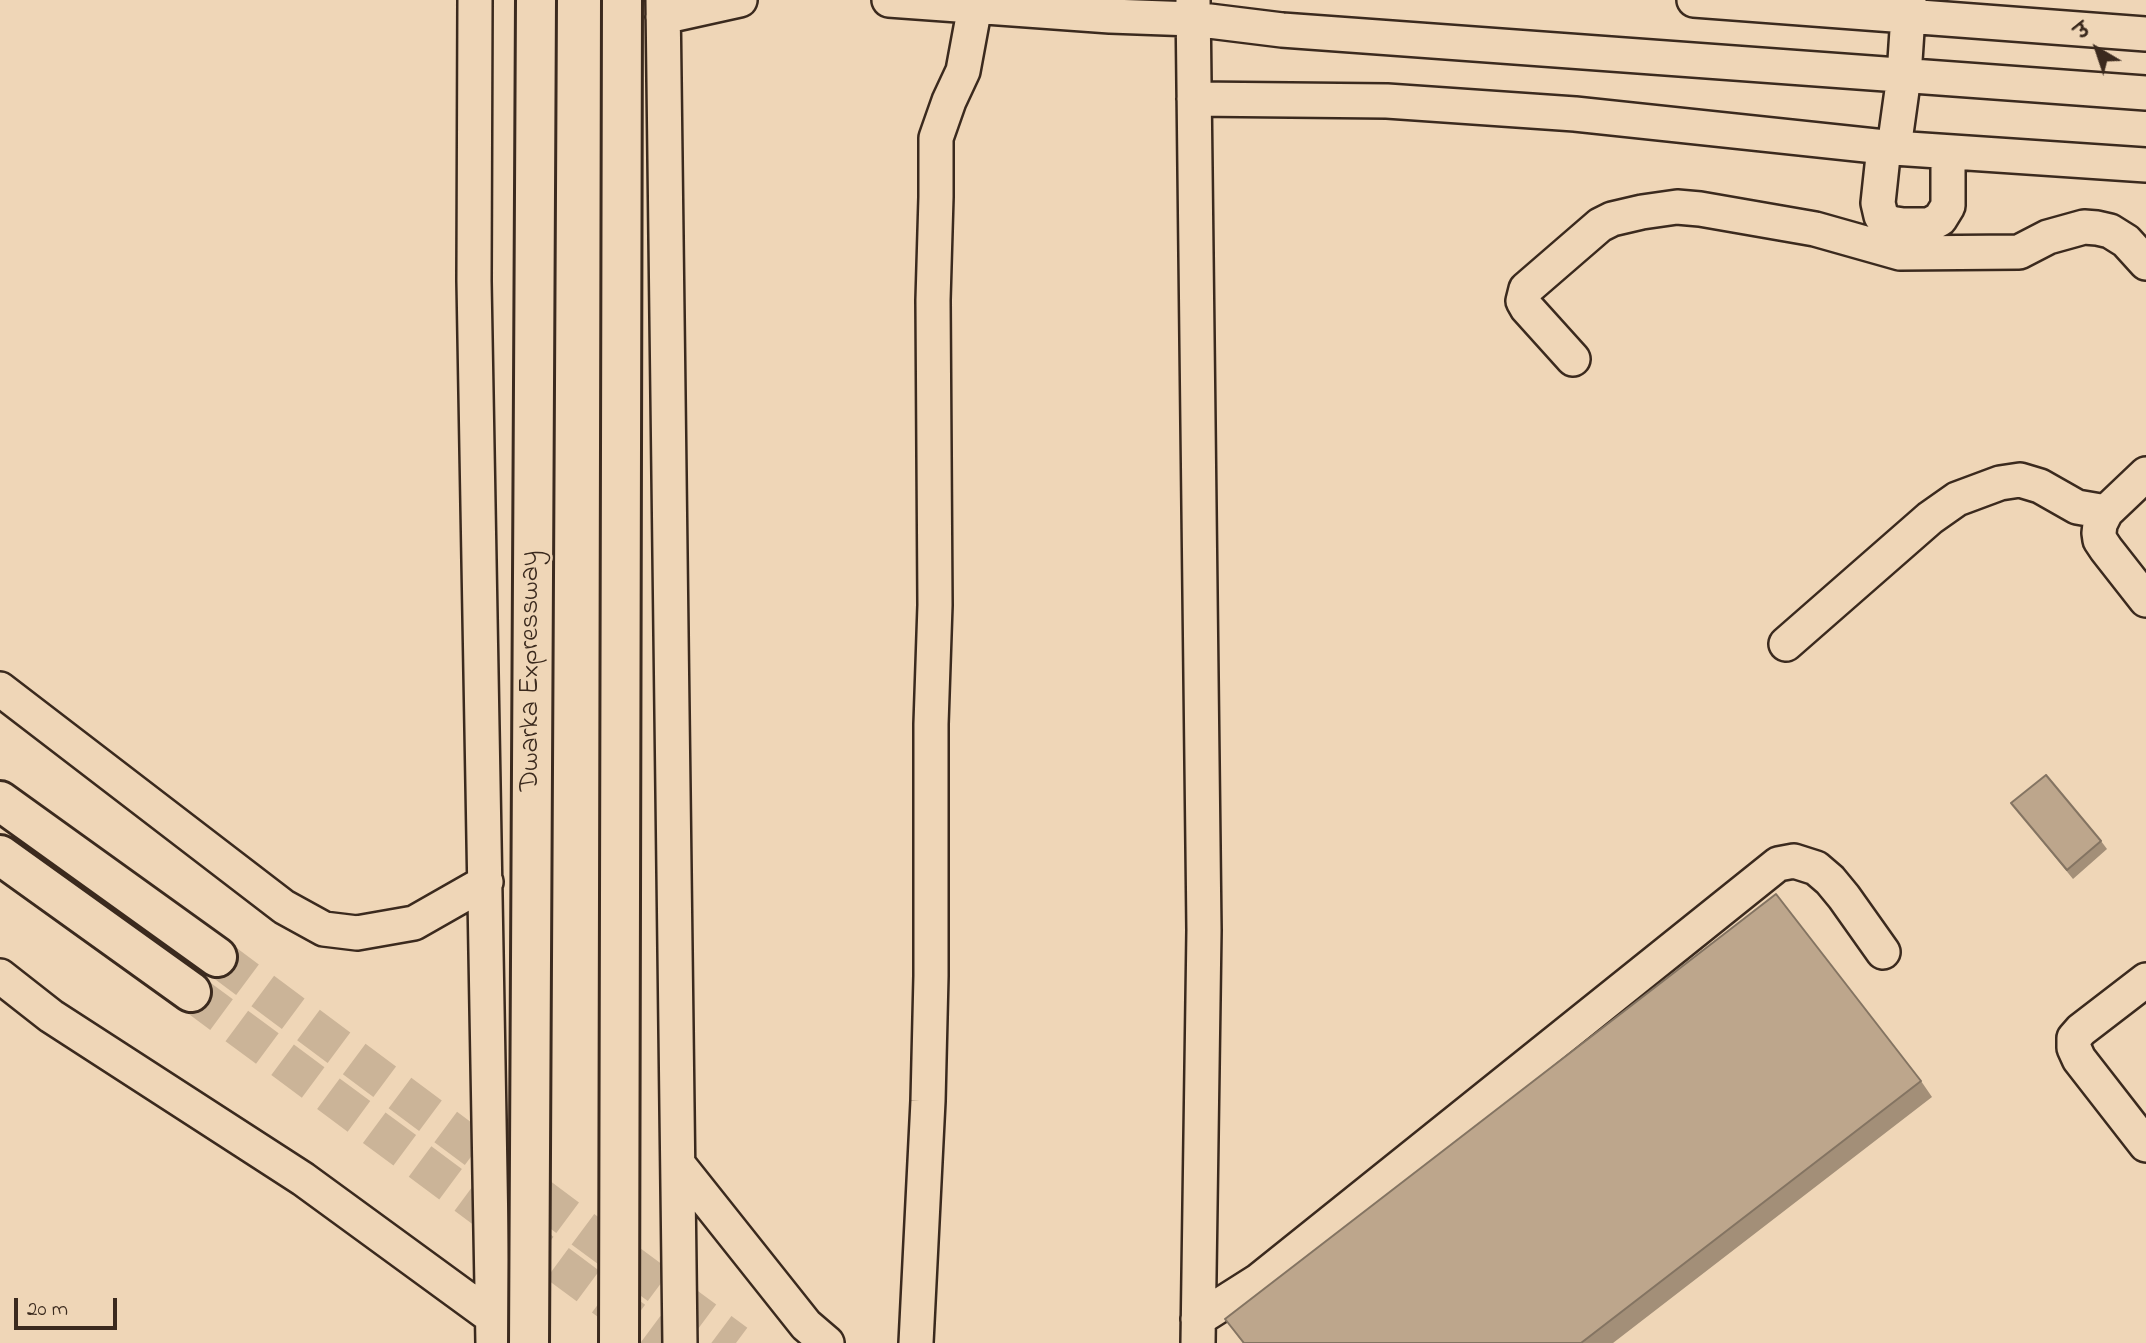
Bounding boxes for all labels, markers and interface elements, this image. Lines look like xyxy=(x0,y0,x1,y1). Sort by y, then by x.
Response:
north arrow xyxy=(2062,14,2132,84)
text: उ xyxy=(2070,18,2097,47)
street label: Dwarka Expressway xyxy=(515,551,549,791)
scale bar xyxy=(18,1284,121,1328)
text: 20 m xyxy=(27,1295,68,1325)

